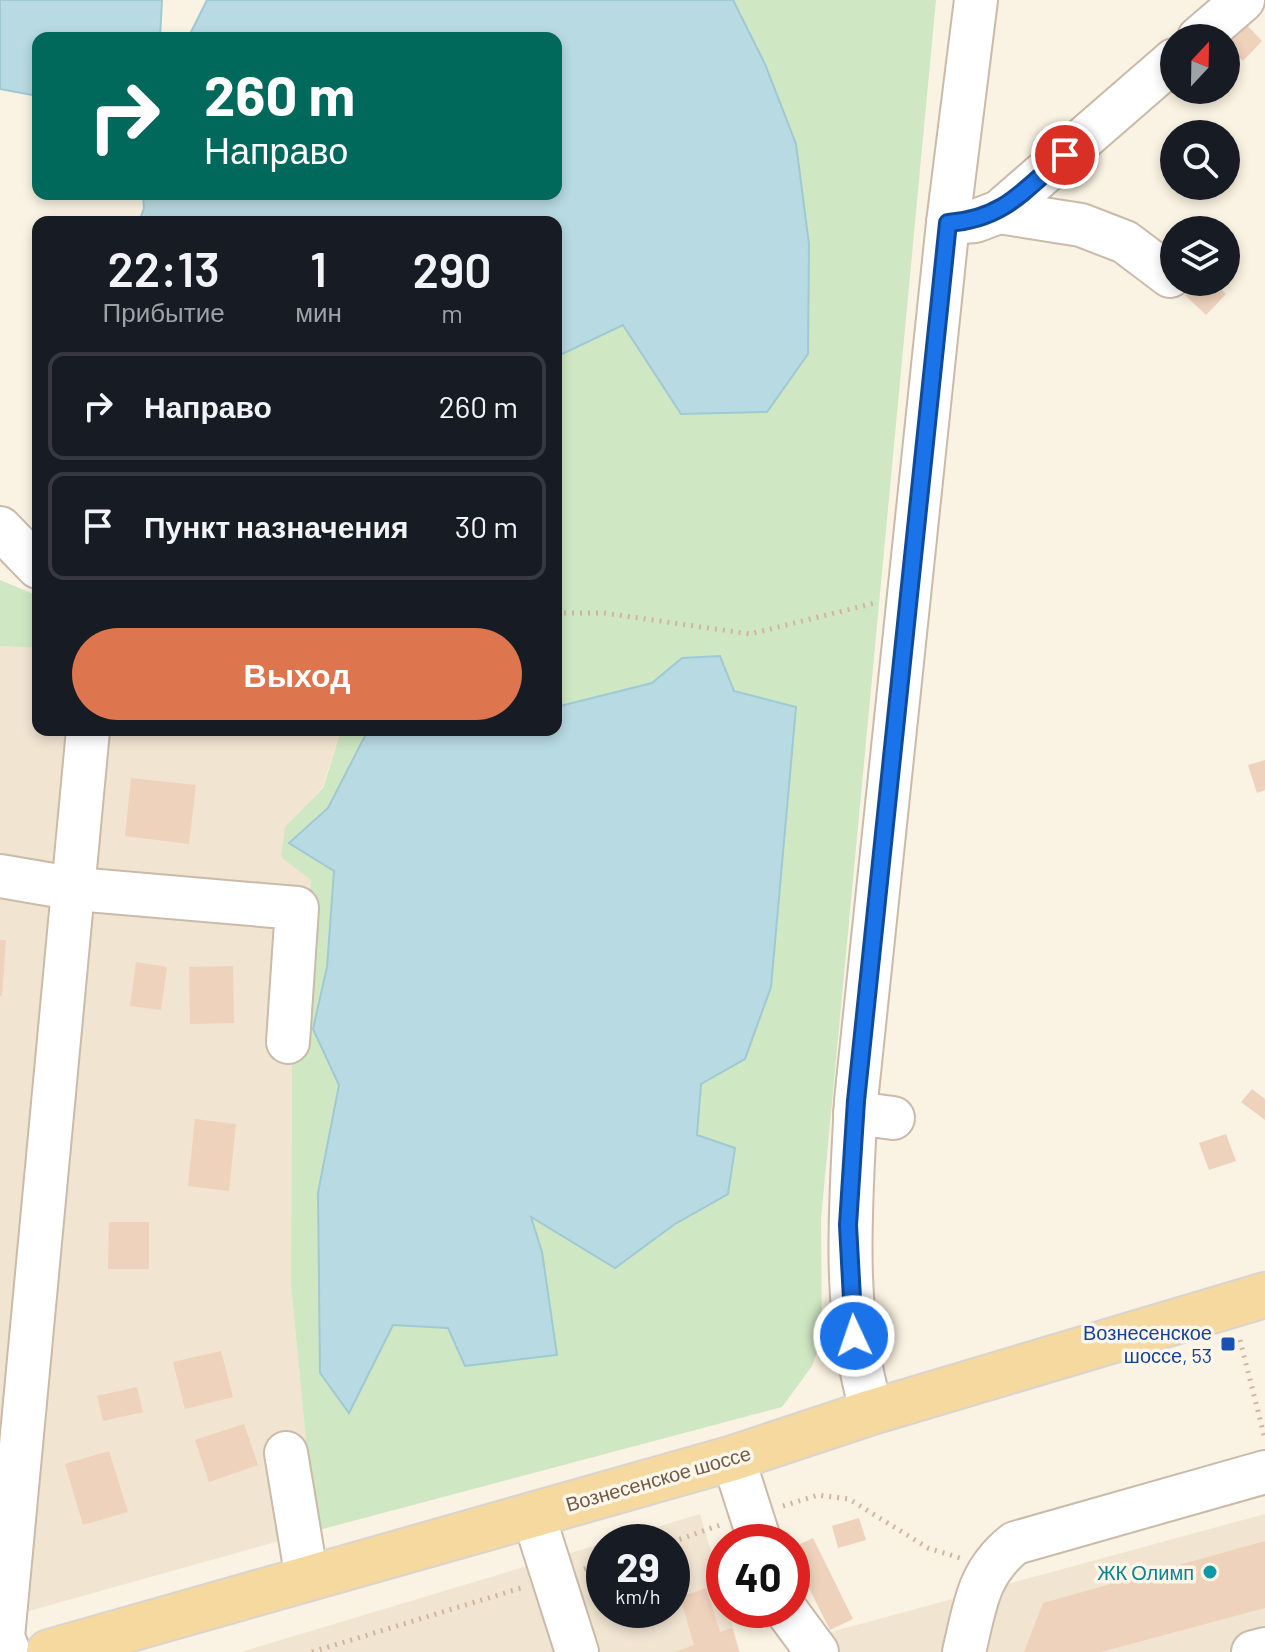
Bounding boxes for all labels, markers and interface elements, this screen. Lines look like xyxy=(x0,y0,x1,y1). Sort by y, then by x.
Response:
north arrow xyxy=(1160,24,1240,104)
map controls xyxy=(1160,24,1240,296)
text: 260 m xyxy=(204,60,355,127)
icon: right xyxy=(72,64,176,168)
button: search xyxy=(1160,120,1240,200)
pin xyxy=(1031,121,1099,189)
text: Направо xyxy=(204,128,348,171)
icon: arrive xyxy=(1043,133,1087,177)
button: layers xyxy=(1160,216,1240,296)
text: 22:13 xyxy=(107,239,220,297)
text: 1 xyxy=(310,239,327,297)
text: 290 xyxy=(412,240,491,298)
text: Прибытие xyxy=(103,296,225,327)
text: мин xyxy=(295,296,342,327)
text: m xyxy=(441,297,463,328)
icon: right xyxy=(76,384,120,428)
text: Направо xyxy=(144,388,272,424)
text: 260 m xyxy=(439,388,518,424)
icon: arrive xyxy=(76,504,120,548)
text: Пункт назначения xyxy=(144,508,408,544)
text: 30 m xyxy=(455,508,518,544)
button: Выход xyxy=(72,628,522,720)
position arrow xyxy=(812,1294,896,1378)
place label: Вознесенское шоссе, 53 xyxy=(1083,1320,1212,1367)
marker: Вознесенское шоссе, 53 xyxy=(1219,1335,1237,1353)
street label: Вознесенское шоссе xyxy=(563,1440,753,1516)
speed limit sign: 40 xyxy=(706,1524,810,1628)
text: 29 xyxy=(616,1542,660,1590)
place label: ЖК Олимп xyxy=(1097,1560,1194,1584)
marker: ЖК Олимп xyxy=(1201,1563,1219,1581)
text: km/h xyxy=(615,1584,661,1608)

